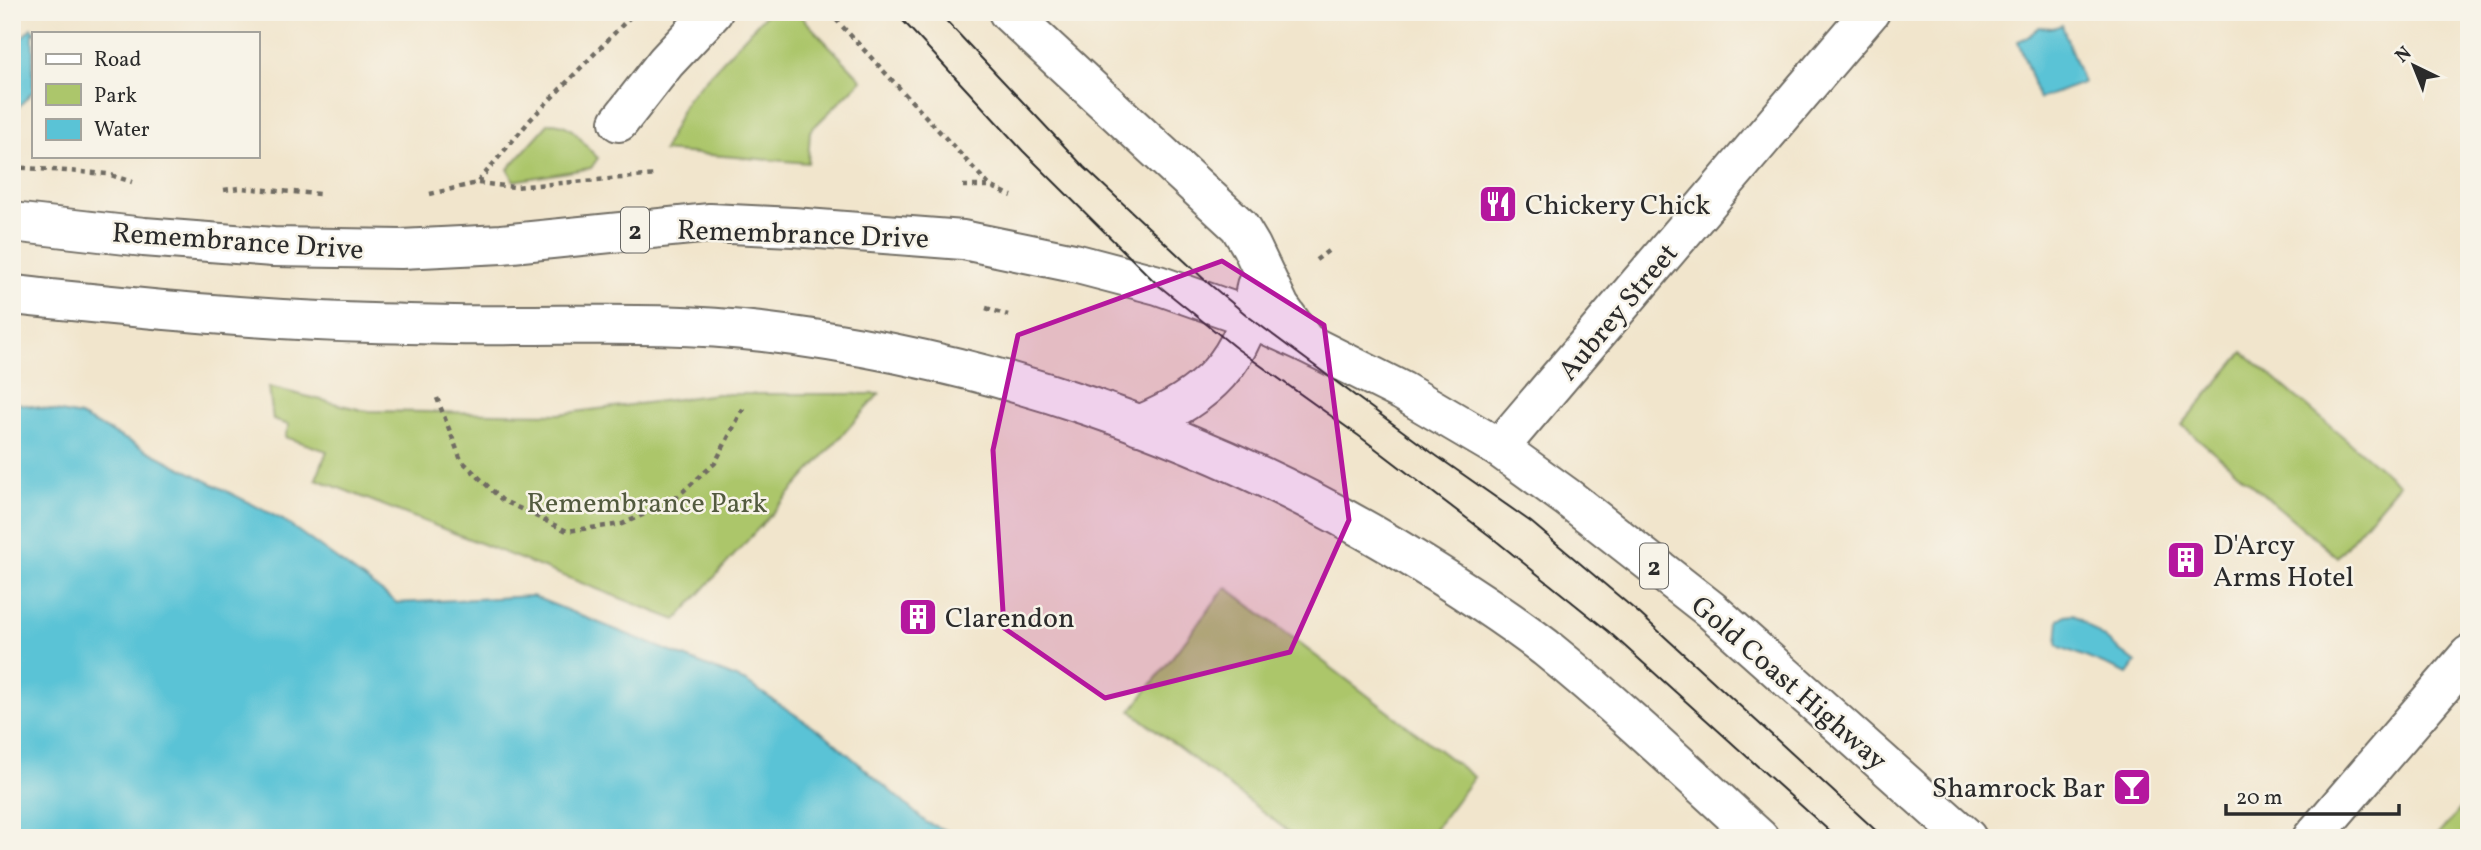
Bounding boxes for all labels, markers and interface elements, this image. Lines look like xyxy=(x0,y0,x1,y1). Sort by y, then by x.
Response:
legend xyxy=(32,32,259,158)
north arrow xyxy=(2380,32,2450,102)
text: N xyxy=(2390,41,2418,69)
text: Road xyxy=(94,46,141,75)
text: Park xyxy=(94,82,137,111)
text: Water xyxy=(94,116,150,145)
restaurant icon: Chickery Chick xyxy=(1477,183,1519,225)
place label: Chickery Chick xyxy=(1525,187,1710,226)
road number: 2 xyxy=(621,207,649,252)
street label: Remembrance Drive xyxy=(676,212,930,259)
street label: Remembrance Drive xyxy=(111,214,365,271)
street label: Aubrey Street xyxy=(1550,236,1688,390)
park label: Remembrance Park xyxy=(527,485,768,524)
place label: D'Arcy Arms Hotel xyxy=(2213,527,2354,598)
building icon: D'Arcy Arms Hotel xyxy=(2165,539,2207,581)
road number: 2 xyxy=(1640,544,1668,588)
street label: Gold Coast Highway xyxy=(1682,588,1895,780)
building icon: Clarendon xyxy=(897,596,939,638)
place label: Clarendon xyxy=(945,600,1075,639)
bar icon: Shamrock Bar xyxy=(2111,766,2153,808)
place label: Shamrock Bar xyxy=(1932,770,2105,809)
scale bar xyxy=(2226,773,2399,817)
text: 20 m xyxy=(2236,784,2282,813)

